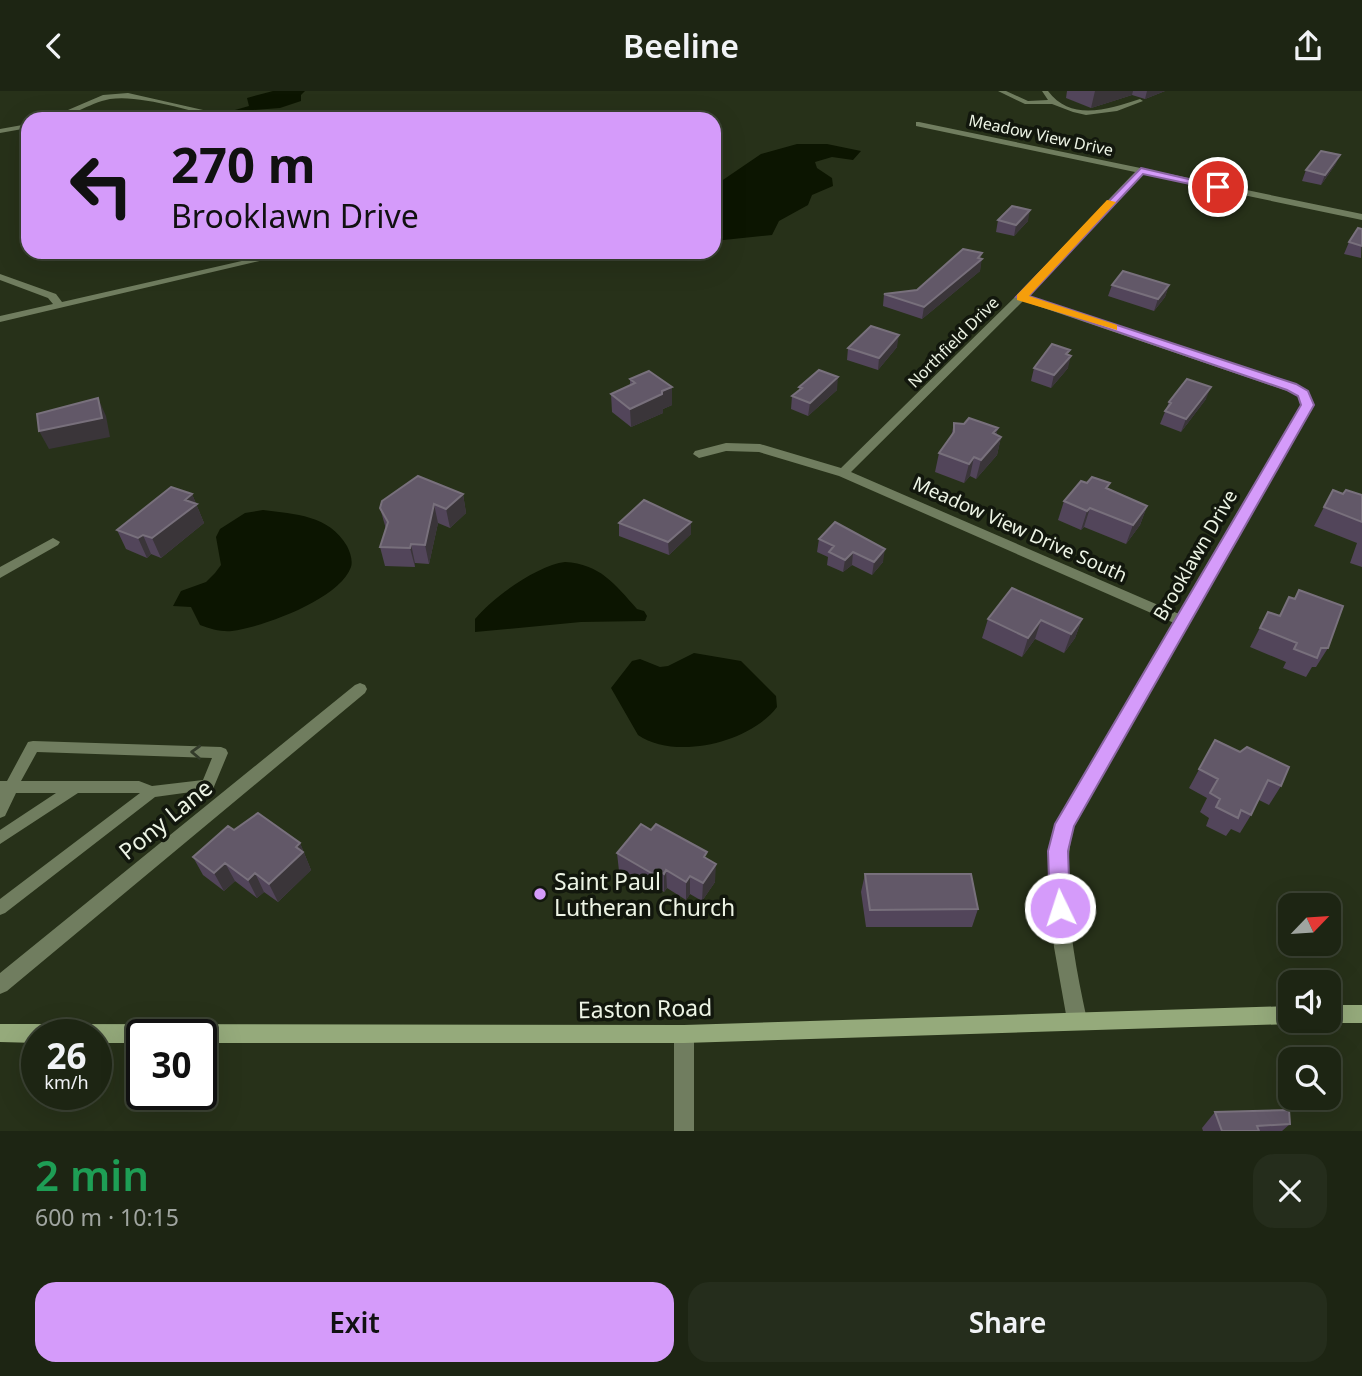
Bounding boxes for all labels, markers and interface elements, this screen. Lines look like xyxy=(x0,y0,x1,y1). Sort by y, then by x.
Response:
text: Beeline xyxy=(623,24,739,67)
icon: back xyxy=(35,27,73,65)
icon: share xyxy=(1289,27,1327,65)
street label: Meadow View Drive xyxy=(967,109,1115,161)
text: 270 m xyxy=(171,131,316,197)
icon: left xyxy=(56,140,147,231)
pin xyxy=(1188,157,1248,217)
icon: arrive xyxy=(1199,168,1237,206)
text: Brooklawn Drive xyxy=(171,194,419,237)
street label: Northfield Drive xyxy=(903,292,1003,392)
street label: Meadow View Drive South xyxy=(909,470,1131,588)
street label: Brooklawn Drive xyxy=(1147,485,1243,625)
one-way arrow xyxy=(190,744,201,759)
street label: Pony Lane xyxy=(111,771,219,867)
place label: Saint Paul Lutheran Church xyxy=(554,865,735,923)
position arrow xyxy=(1023,871,1097,945)
marker: Saint Paul Lutheran Church xyxy=(532,886,548,902)
north arrow xyxy=(1278,893,1340,955)
map controls xyxy=(1278,893,1341,1110)
button: sound xyxy=(1278,970,1341,1033)
street label: Easton Road xyxy=(578,991,712,1025)
speed limit sign: 30 xyxy=(126,1019,217,1110)
text: 26 xyxy=(46,1032,87,1079)
button: search xyxy=(1278,1047,1341,1110)
text: km/h xyxy=(44,1070,89,1094)
text: 2 min xyxy=(35,1146,149,1203)
button: close xyxy=(1253,1154,1327,1228)
text: 600 m · 10:15 xyxy=(35,1201,179,1233)
button: Exit xyxy=(35,1282,674,1362)
button: Share xyxy=(688,1282,1327,1362)

